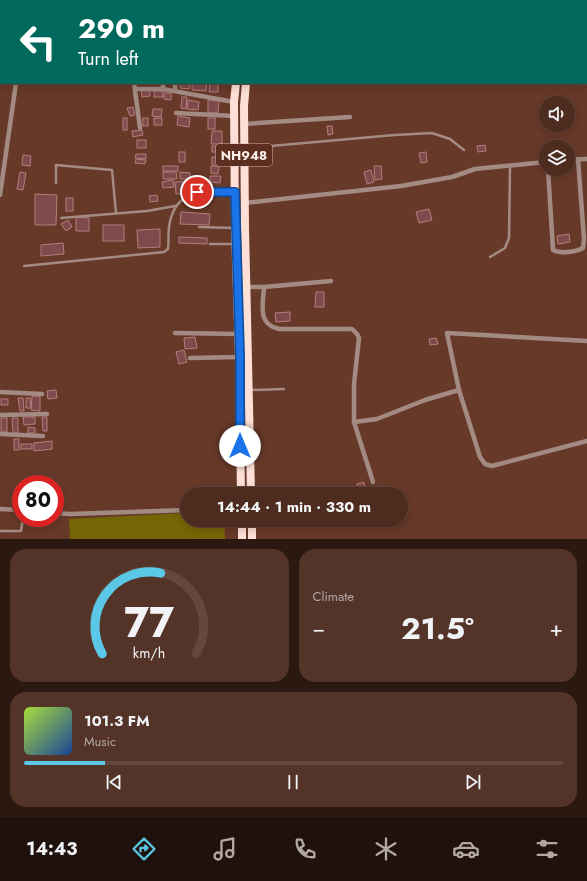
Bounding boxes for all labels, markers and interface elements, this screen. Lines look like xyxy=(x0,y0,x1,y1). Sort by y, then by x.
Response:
text: 290 m xyxy=(78,8,165,49)
icon: left xyxy=(12,16,64,68)
text: Turn left xyxy=(78,46,138,72)
map controls xyxy=(539,96,575,176)
button: sound xyxy=(539,96,575,132)
button: layers xyxy=(539,140,575,176)
road number: NH948 xyxy=(216,144,272,166)
pin xyxy=(180,175,214,209)
icon: arrive xyxy=(186,181,208,203)
position arrow xyxy=(219,425,261,467)
speed limit sign: 80 xyxy=(12,475,64,527)
text: 14:44 · 1 min · 330 m xyxy=(217,496,371,518)
text: Climate xyxy=(313,587,354,606)
text: 77 xyxy=(124,591,174,652)
text: 21.5° xyxy=(401,607,474,650)
text: − xyxy=(313,612,325,644)
text: + xyxy=(549,612,563,644)
text: km/h xyxy=(133,642,165,662)
text: 101.3 FM xyxy=(84,710,150,732)
text: Music xyxy=(84,732,116,751)
icon: previous xyxy=(103,771,125,793)
icon: pause xyxy=(282,771,304,793)
icon: next xyxy=(462,771,484,793)
icon: directions xyxy=(130,835,158,863)
icon: music xyxy=(211,835,239,863)
icon: phone xyxy=(291,835,319,863)
icon: climate xyxy=(372,835,400,863)
icon: car xyxy=(452,835,480,863)
icon: filters xyxy=(533,835,561,863)
text: 14:43 xyxy=(26,836,78,862)

